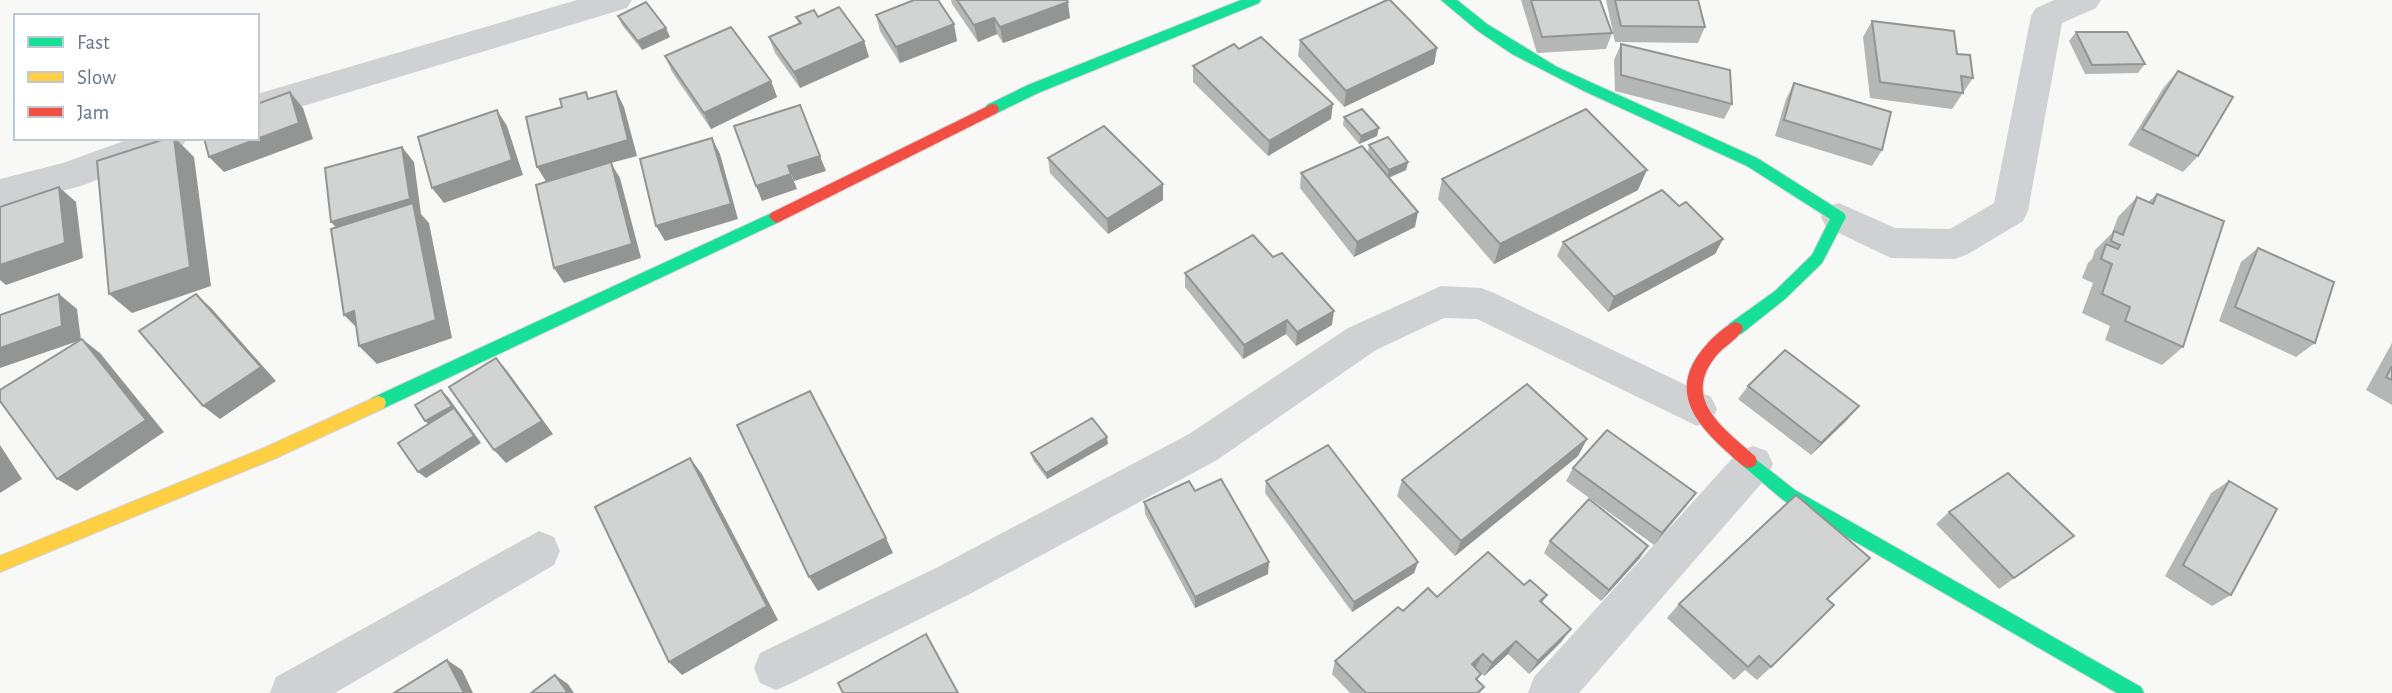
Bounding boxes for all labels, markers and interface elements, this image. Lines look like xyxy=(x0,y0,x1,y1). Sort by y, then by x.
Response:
legend xyxy=(14,14,259,140)
text: Fast xyxy=(77,32,110,53)
text: Slow xyxy=(77,67,116,88)
text: Jam xyxy=(77,102,109,123)

